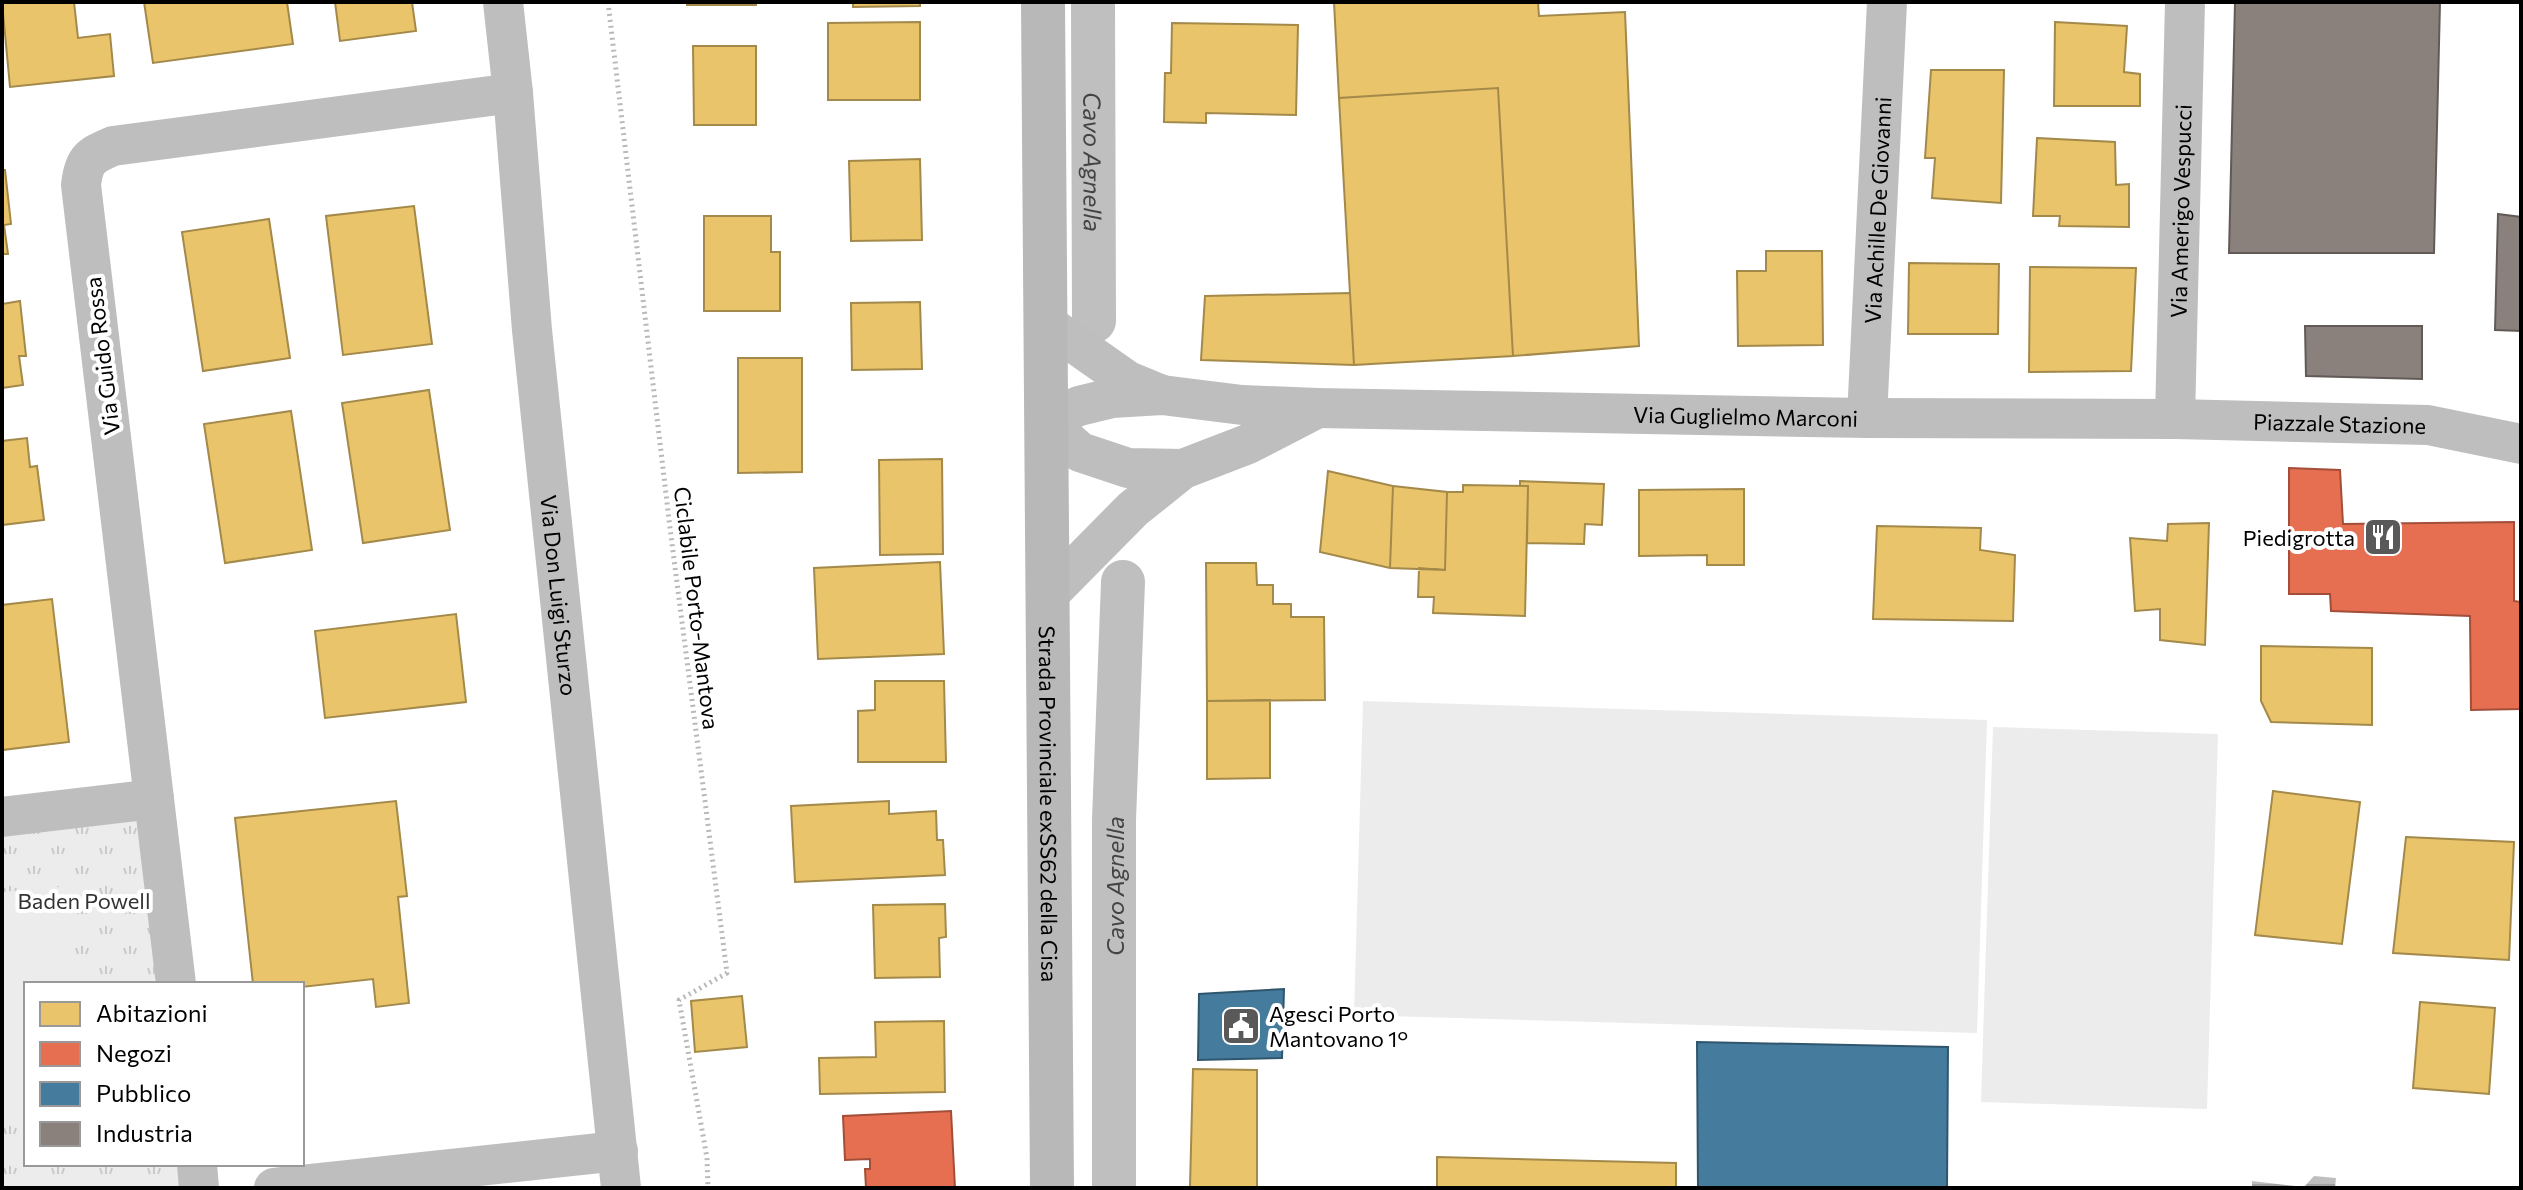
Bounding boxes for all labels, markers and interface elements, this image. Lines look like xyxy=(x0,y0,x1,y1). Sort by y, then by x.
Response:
water label: Cavo Agnella xyxy=(1079,92,1108,232)
street label: Via Achille De Giovanni xyxy=(1858,96,1896,324)
street label: Via Amerigo Vespucci xyxy=(2164,104,2196,318)
street label: Via Guido Rossa xyxy=(79,275,125,437)
street label: Via Guglielmo Marconi xyxy=(1633,400,1858,431)
street label: Piazzale Stazione xyxy=(2253,407,2426,438)
street label: Ciclabile Porto-Mantova xyxy=(669,485,725,731)
street label: Via Don Luigi Sturzo xyxy=(536,493,583,697)
restaurant icon: Piedigrotta xyxy=(2362,516,2404,558)
place label: Piedigrotta xyxy=(2243,524,2355,551)
street label: Strada Provinciale exSS62 della Cisa xyxy=(1034,626,1064,982)
water label: Cavo Agnella xyxy=(1100,816,1129,956)
park label: Baden Powell xyxy=(17,887,151,914)
legend xyxy=(24,982,304,1166)
text: Abitazioni xyxy=(96,998,208,1027)
place label: Agesci Porto Mantovano 1° xyxy=(1269,1000,1408,1052)
public building icon: Agesci Porto Mantovano 1° xyxy=(1220,1005,1262,1047)
text: Negozi xyxy=(96,1038,172,1067)
text: Pubblico xyxy=(96,1078,191,1107)
text: Industria xyxy=(96,1118,193,1147)

